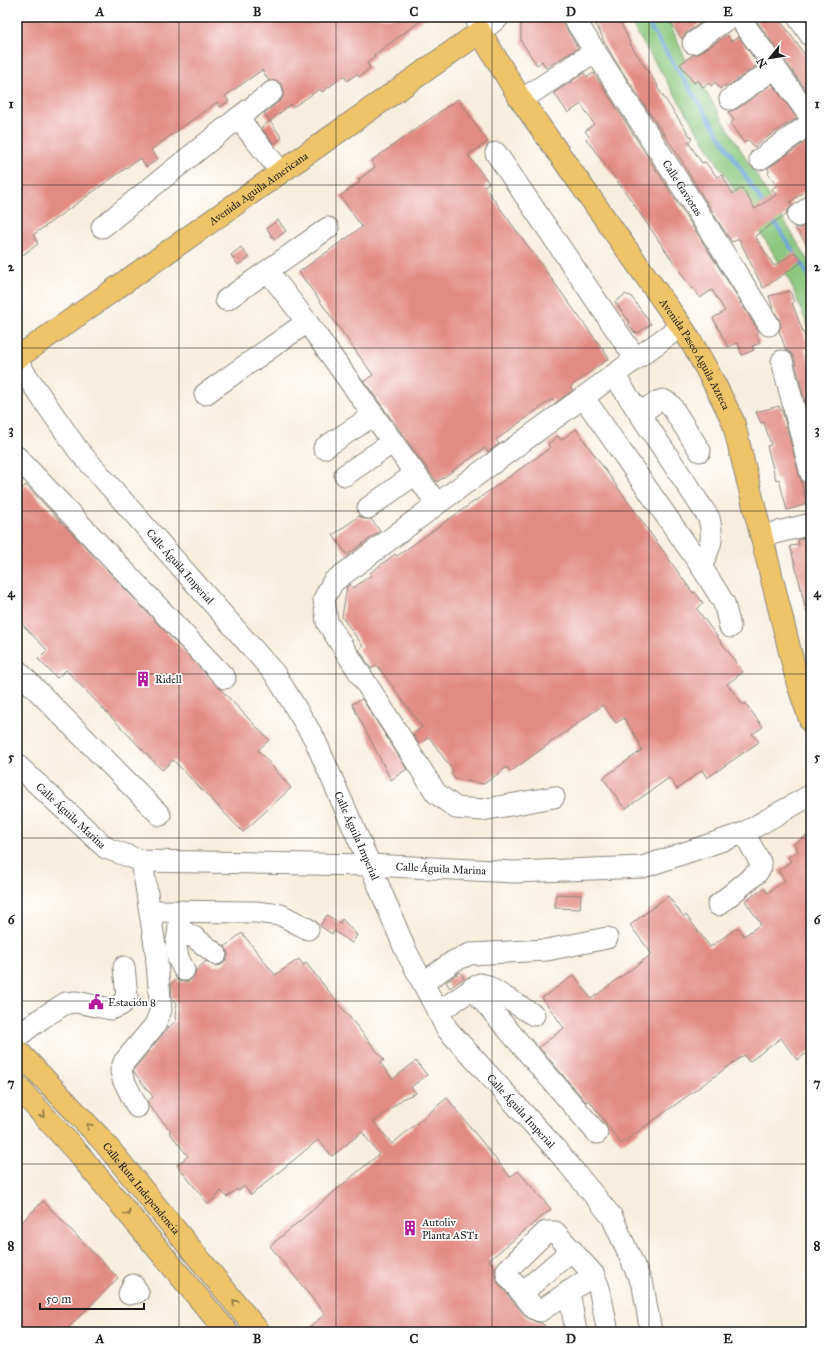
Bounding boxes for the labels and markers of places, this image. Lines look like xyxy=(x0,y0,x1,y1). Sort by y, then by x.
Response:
building icon: Ridell xyxy=(134,670,152,688)
place label: Ridell xyxy=(155,673,182,686)
public building icon: Estación 8 xyxy=(87,993,105,1011)
place label: Estación 8 xyxy=(108,996,156,1009)
place label: Autoliv Planta AST1 xyxy=(421,1216,478,1242)
building icon: Autoliv Planta AST1 xyxy=(401,1219,419,1237)

